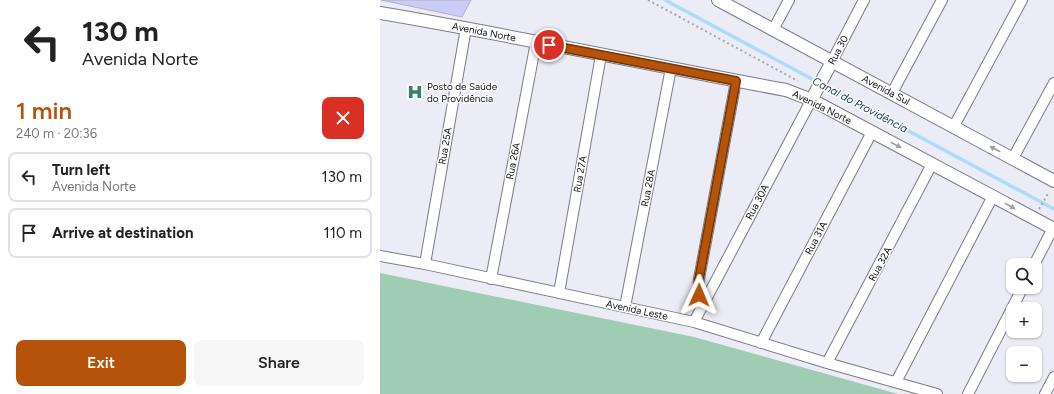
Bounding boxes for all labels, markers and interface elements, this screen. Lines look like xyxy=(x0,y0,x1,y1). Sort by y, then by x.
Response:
text: 130 m xyxy=(82,14,159,48)
icon: left xyxy=(16,16,68,68)
street label: Avenida Norte xyxy=(451,19,518,45)
pin xyxy=(532,28,566,62)
street label: Rua 30 xyxy=(825,33,851,67)
icon: arrive xyxy=(538,34,560,56)
text: Avenida Norte xyxy=(82,48,198,70)
street label: Avenida Sul xyxy=(860,72,912,108)
water label: Canal do Providência xyxy=(810,74,910,136)
place label: Posto de Saúde do Providência xyxy=(427,80,498,105)
hospital icon: Posto de Saúde do Providência xyxy=(406,83,424,101)
street label: Avenida Norte xyxy=(790,87,854,127)
text: 1 min xyxy=(16,96,72,125)
button: close xyxy=(322,97,364,139)
text: 240 m · 20:36 xyxy=(16,126,97,141)
street label: Rua 25A xyxy=(435,126,455,166)
street label: Rua 26A xyxy=(503,141,523,181)
one-way arrow xyxy=(890,141,901,148)
one-way arrow xyxy=(989,145,1001,152)
street label: Rua 27A xyxy=(570,154,590,193)
text: Turn left xyxy=(52,161,110,179)
icon: left xyxy=(18,166,40,188)
text: 130 m xyxy=(322,168,362,186)
street label: Rua 28A xyxy=(638,168,658,208)
text: Avenida Norte xyxy=(52,179,136,194)
street label: Rua 30A xyxy=(742,182,772,222)
one-way arrow xyxy=(1005,203,1016,209)
street label: Rua 31A xyxy=(802,219,830,257)
icon: arrive xyxy=(18,222,40,244)
text: Arrive at destination xyxy=(52,224,193,242)
text: 110 m xyxy=(324,224,362,242)
street label: Rua 32A xyxy=(866,244,895,283)
map controls xyxy=(1006,258,1042,382)
button: search xyxy=(1006,258,1042,294)
position arrow xyxy=(678,274,720,316)
street label: Avenida Leste xyxy=(605,297,670,323)
button: + xyxy=(1006,302,1042,338)
button: Exit xyxy=(16,340,186,386)
button: Share xyxy=(194,340,364,386)
button: − xyxy=(1006,346,1042,382)

